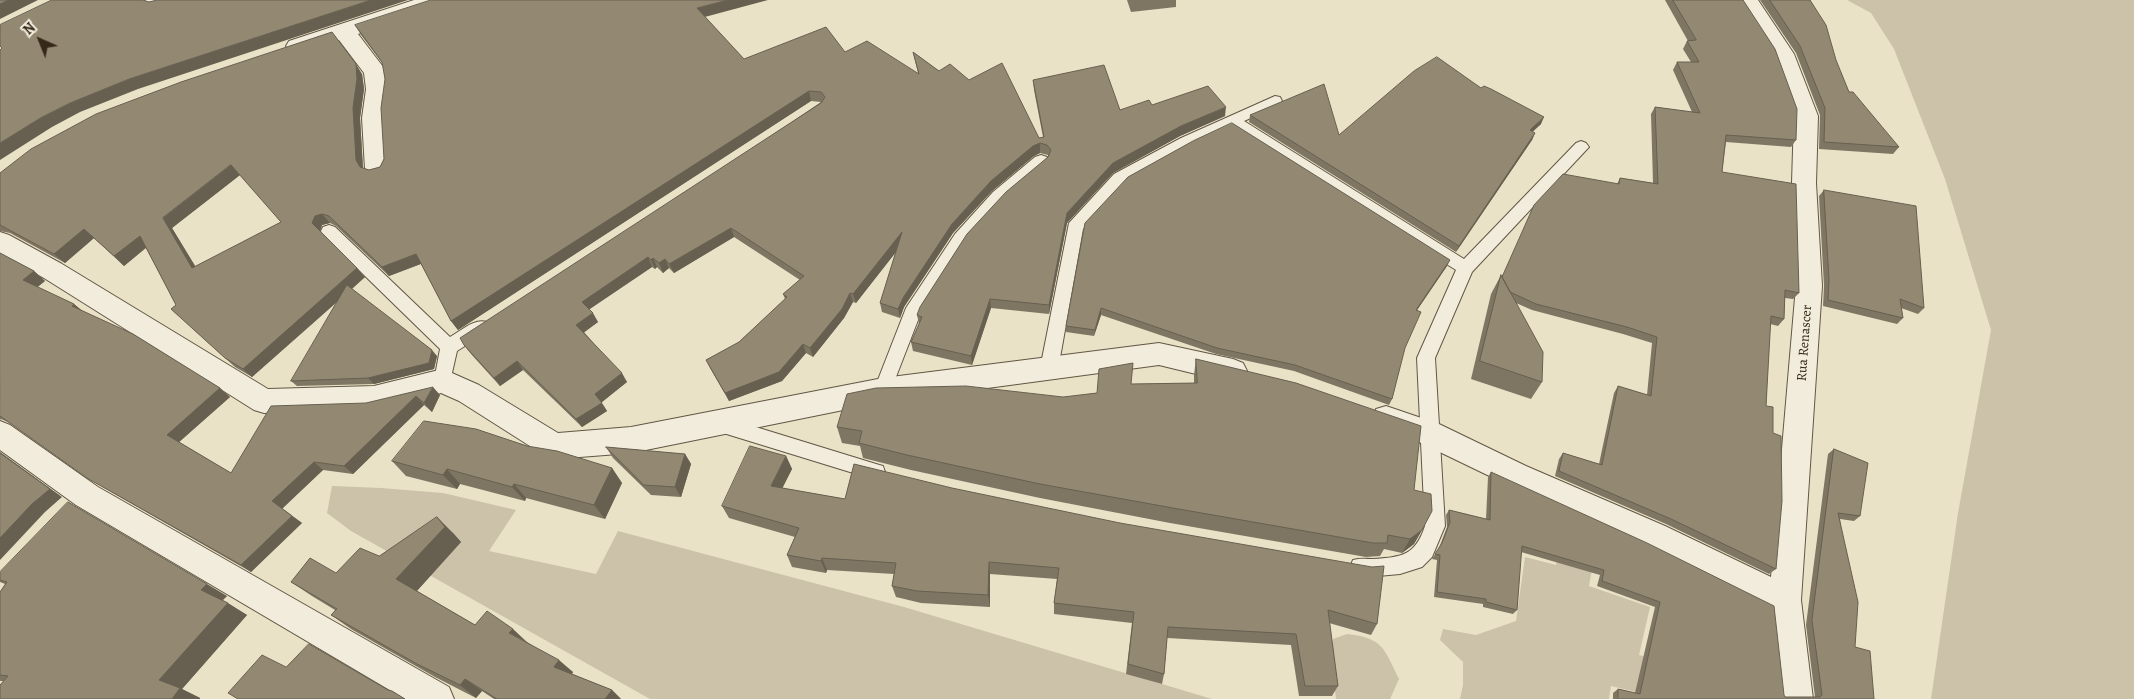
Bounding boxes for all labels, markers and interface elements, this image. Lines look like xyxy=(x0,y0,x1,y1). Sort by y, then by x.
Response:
north arrow xyxy=(15,15,65,65)
text: N xyxy=(19,18,39,39)
street label: Rua Renascer xyxy=(1794,304,1816,382)

